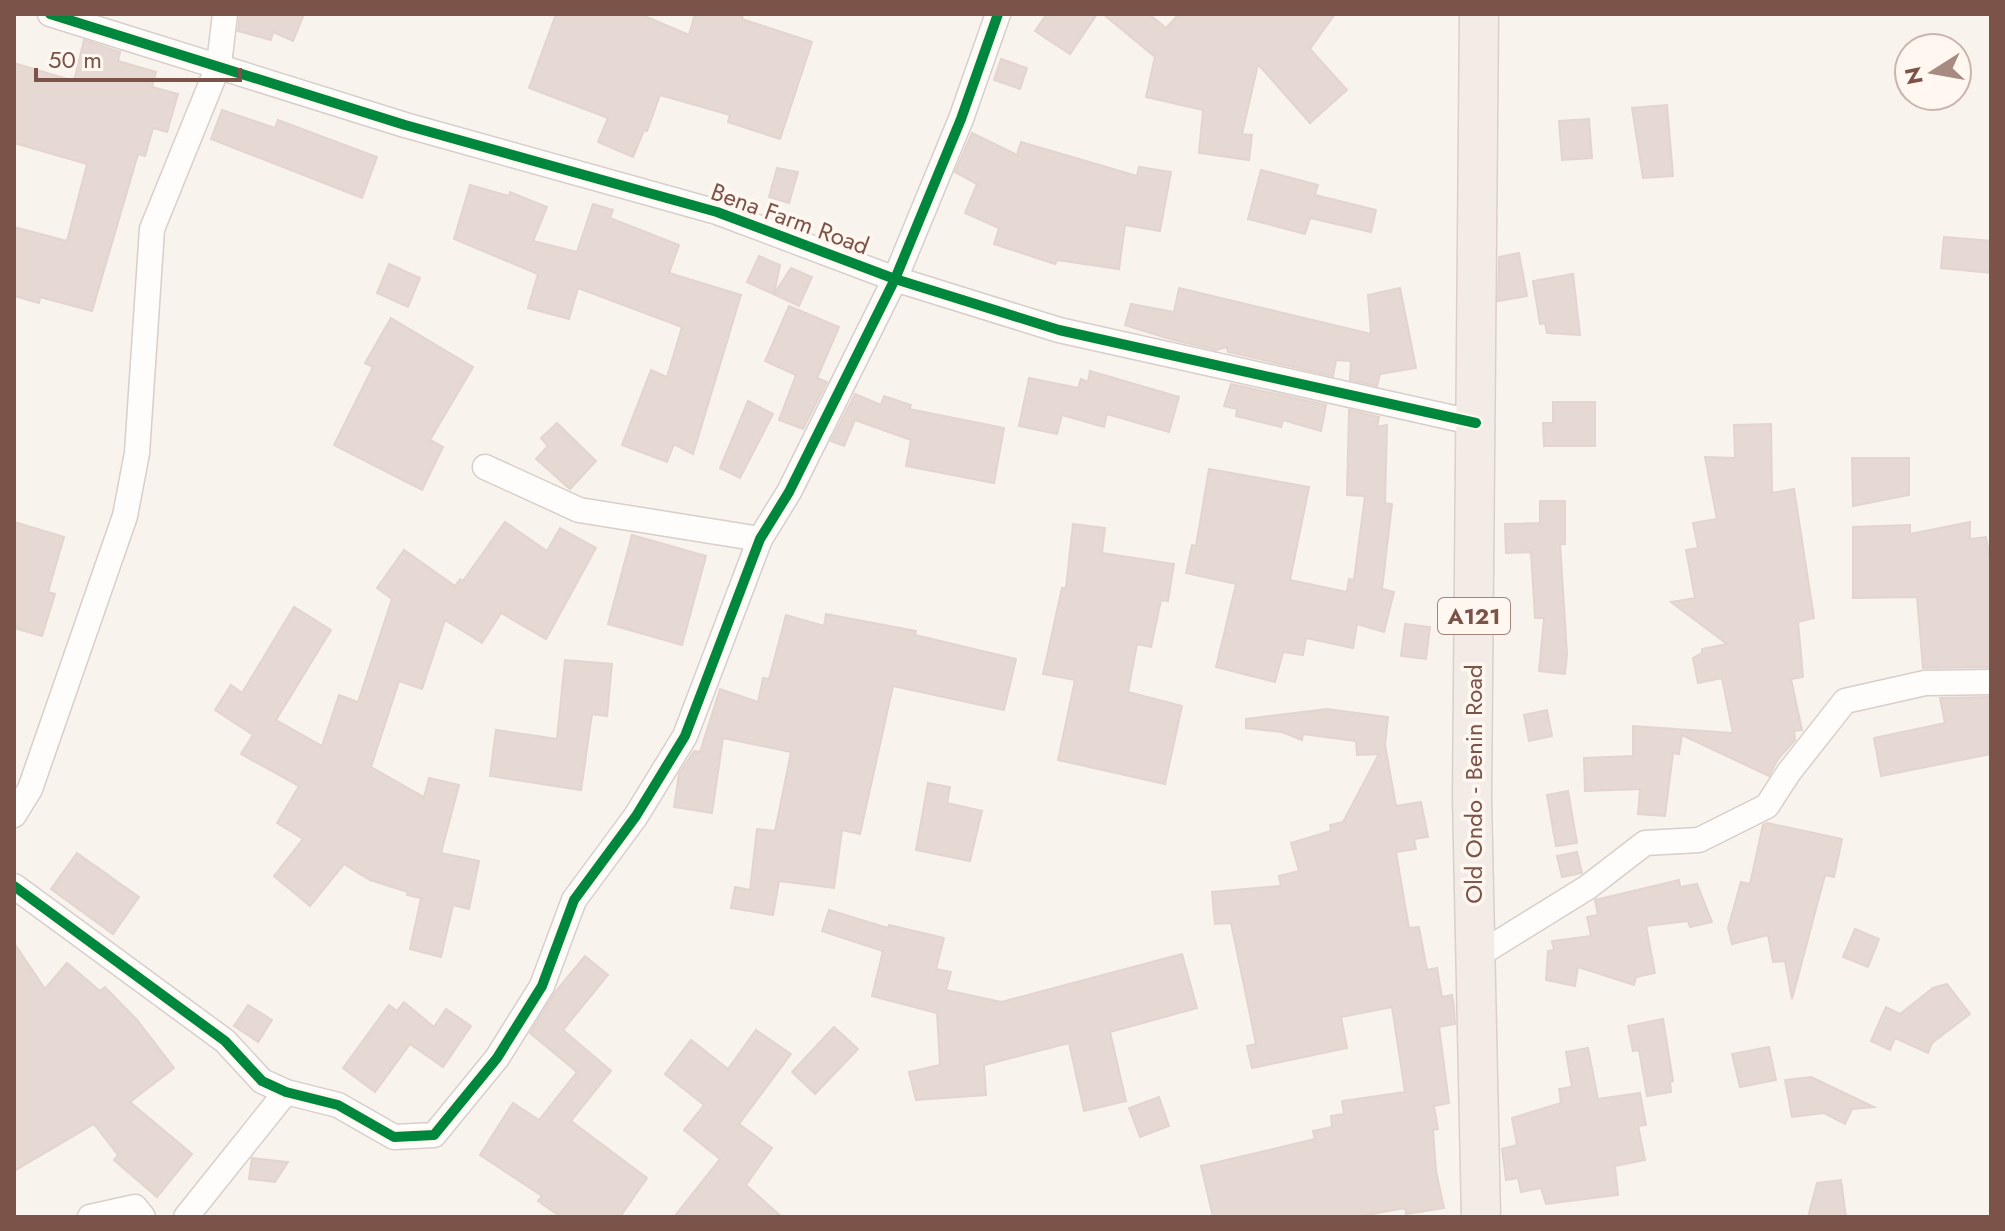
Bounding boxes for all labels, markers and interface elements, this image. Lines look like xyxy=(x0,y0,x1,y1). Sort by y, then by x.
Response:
scale bar xyxy=(36,32,240,82)
north arrow xyxy=(1893,32,1973,112)
text: 50 m xyxy=(48,42,102,77)
text: N xyxy=(1896,64,1931,87)
street label: Bena Farm Road xyxy=(706,174,874,263)
road number: A121 xyxy=(1438,598,1510,634)
street label: Old Ondo - Benin Road xyxy=(1456,664,1491,904)

